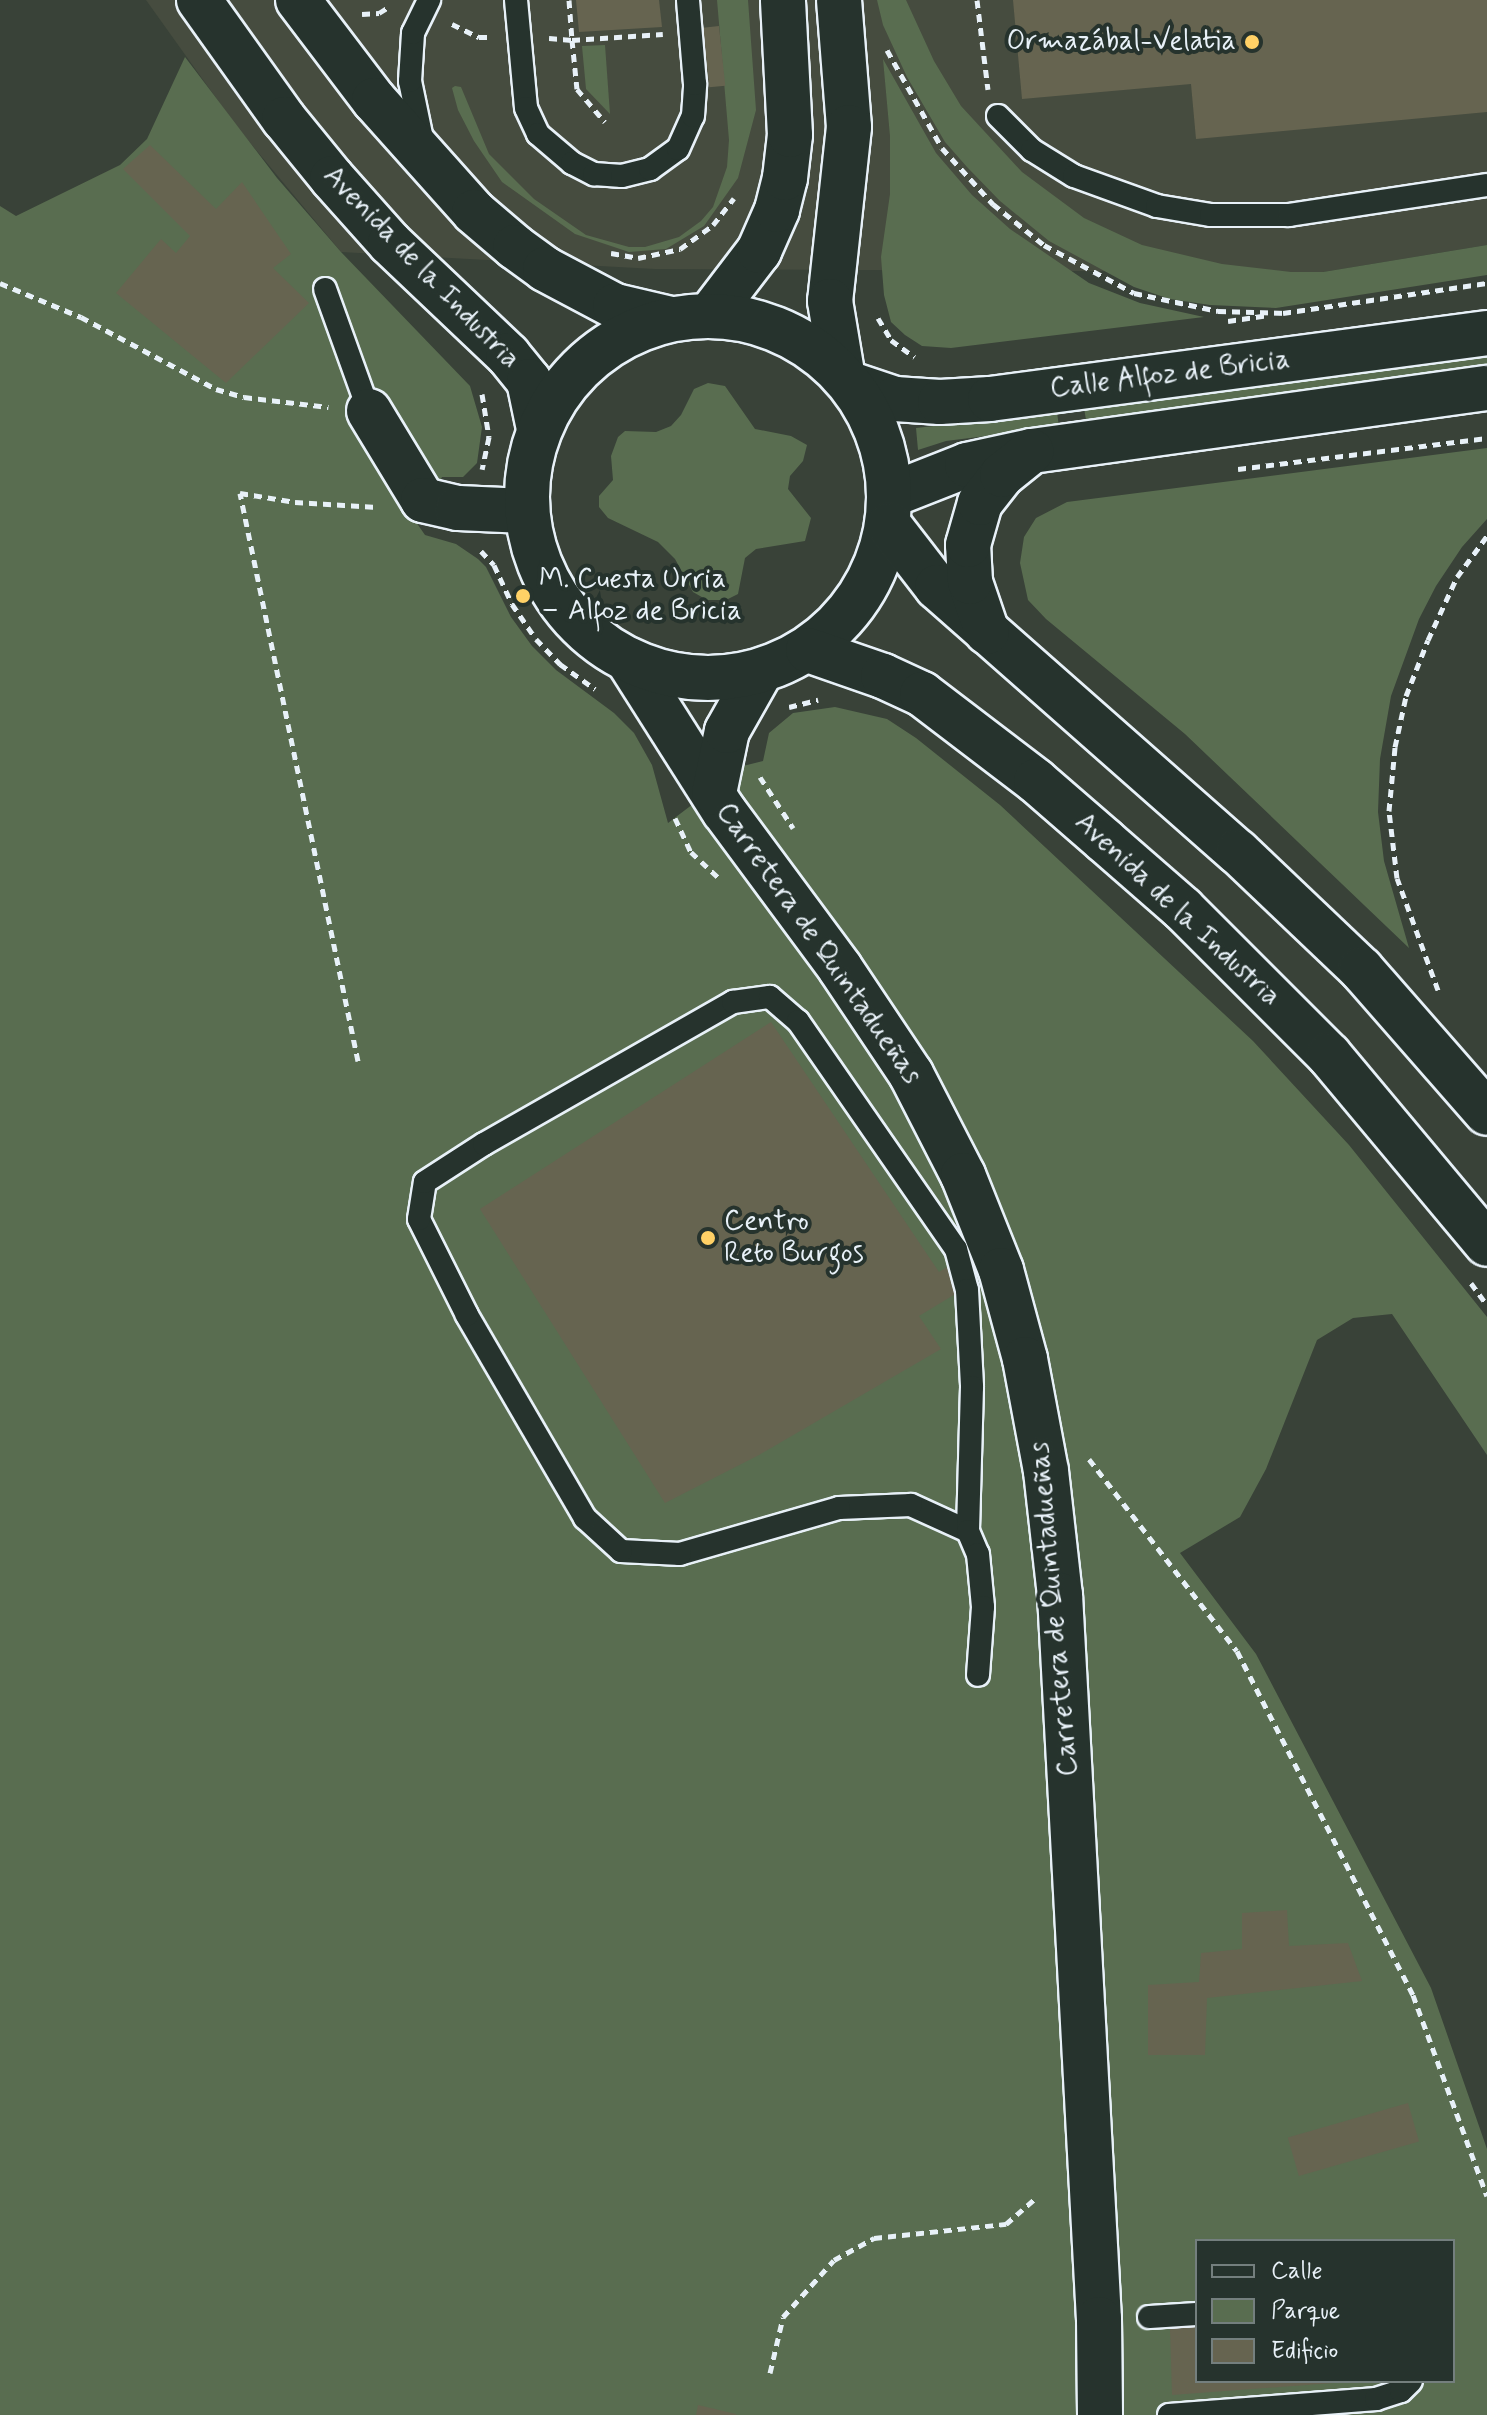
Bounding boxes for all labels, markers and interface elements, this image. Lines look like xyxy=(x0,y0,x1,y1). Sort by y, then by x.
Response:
place label: Ormazábal-Velatia xyxy=(1007,25,1236,59)
marker: Ormazábal-Velatia xyxy=(1243,33,1261,51)
street label: Avenida de la Industria xyxy=(316,160,526,376)
street label: Calle Alfoz de Bricia xyxy=(1049,344,1291,406)
place label: M. Cuesta Urria – Alfoz de Bricia xyxy=(539,563,740,629)
marker: M. Cuesta Urria – Alfoz de Bricia xyxy=(514,587,532,605)
street label: Carretera de Quintadueñas xyxy=(709,798,927,1090)
street label: Avenida de la Industria xyxy=(1068,806,1286,1014)
place label: Centro Reto Burgos xyxy=(724,1205,862,1271)
marker: Centro Reto Burgos xyxy=(699,1229,717,1247)
street label: Carretera de Quintadueñas xyxy=(1024,1441,1086,1777)
legend xyxy=(1195,2239,1455,2383)
text: Calle xyxy=(1271,2256,1323,2287)
text: Parque xyxy=(1271,2296,1340,2327)
text: Edificio xyxy=(1271,2336,1338,2367)

